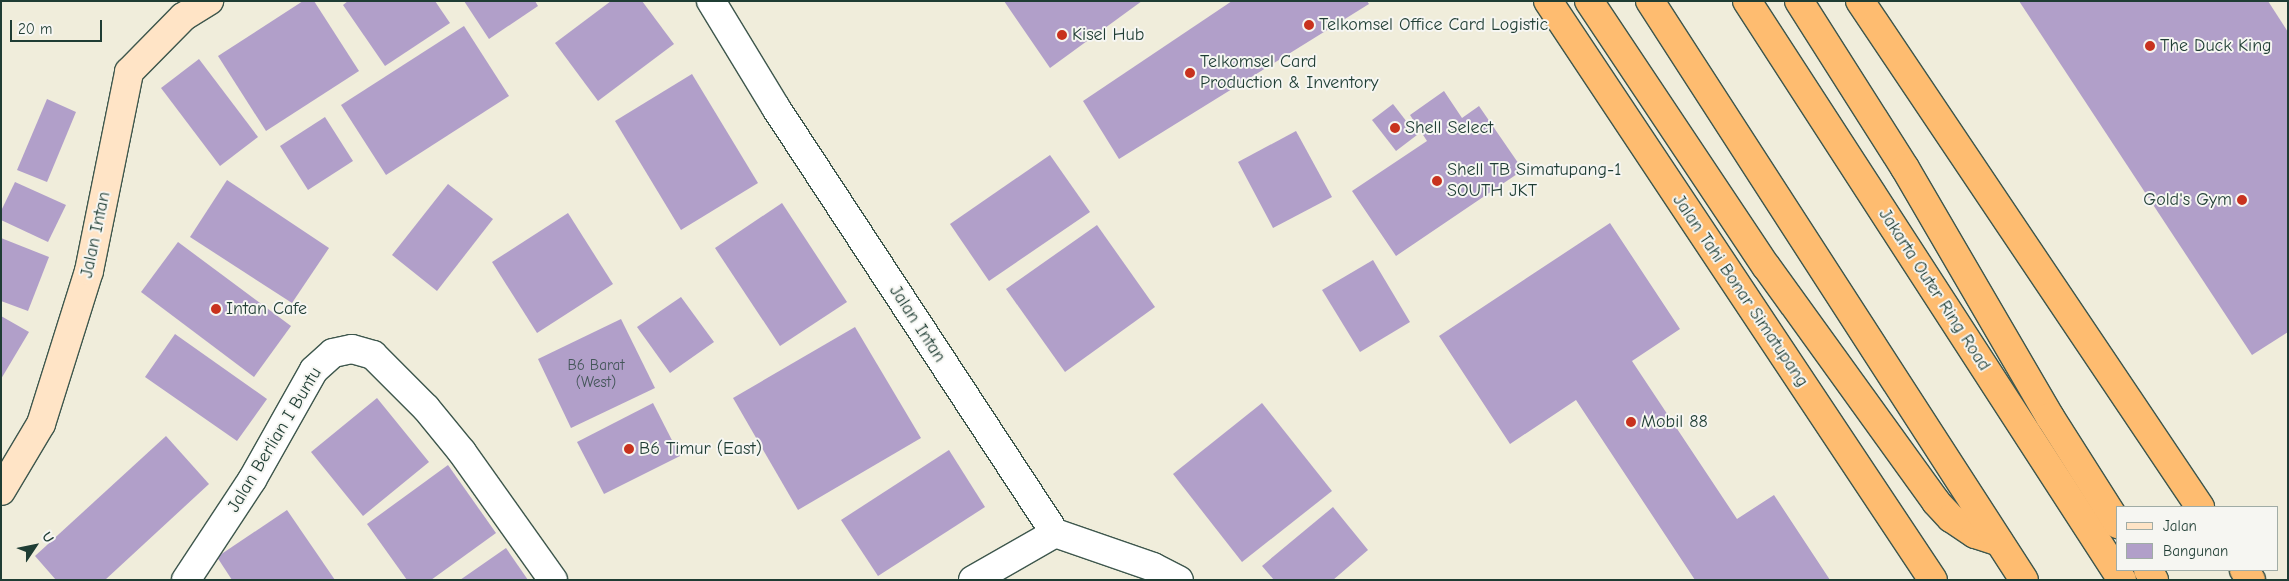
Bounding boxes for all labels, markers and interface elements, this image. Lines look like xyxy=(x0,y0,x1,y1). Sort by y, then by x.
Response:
scale bar xyxy=(12,10,105,42)
place label: Telkomsel Office Card Logistic xyxy=(1319,14,1548,36)
marker: Telkomsel Office Card Logistic xyxy=(1303,19,1315,31)
text: 20 m xyxy=(18,20,52,38)
place label: Kisel Hub xyxy=(1072,24,1144,46)
marker: Kisel Hub xyxy=(1056,29,1068,41)
place label: The Duck King xyxy=(2160,35,2272,57)
marker: The Duck King xyxy=(2144,40,2156,52)
place label: Telkomsel Card Production & Inventory xyxy=(1200,52,1379,94)
marker: Telkomsel Card Production & Inventory xyxy=(1184,67,1196,79)
place label: Shell Select xyxy=(1405,117,1493,139)
marker: Shell Select xyxy=(1389,122,1401,134)
place label: Shell TB Simatupang-1 SOUTH JKT xyxy=(1447,160,1621,202)
marker: Shell TB Simatupang-1 SOUTH JKT xyxy=(1431,175,1443,187)
place label: Gold's Gym xyxy=(2143,189,2232,211)
street label: Jalan Intan xyxy=(76,190,116,280)
street label: Jalan Tahi Bonar Simatupang xyxy=(1667,191,1813,391)
marker: Gold's Gym xyxy=(2236,194,2248,206)
street label: Jakarta Outer Ring Road xyxy=(1873,205,1995,375)
street label: Jalan Intan xyxy=(884,281,950,367)
place label: Intan Cafe xyxy=(226,298,307,320)
marker: Intan Cafe xyxy=(210,303,222,315)
house number: B6 Barat (West) xyxy=(567,356,625,391)
street label: Jalan Berlian I Buntu xyxy=(223,364,327,516)
place label: Mobil 88 xyxy=(1641,411,1708,433)
marker: Mobil 88 xyxy=(1625,416,1637,428)
place label: B6 Timur (East) xyxy=(639,438,762,460)
marker: B6 Timur (East) xyxy=(623,443,635,455)
legend xyxy=(2116,506,2279,571)
text: Jalan xyxy=(2163,517,2197,535)
north arrow xyxy=(10,521,60,571)
text: U xyxy=(38,529,58,546)
text: Bangunan xyxy=(2163,542,2228,560)

